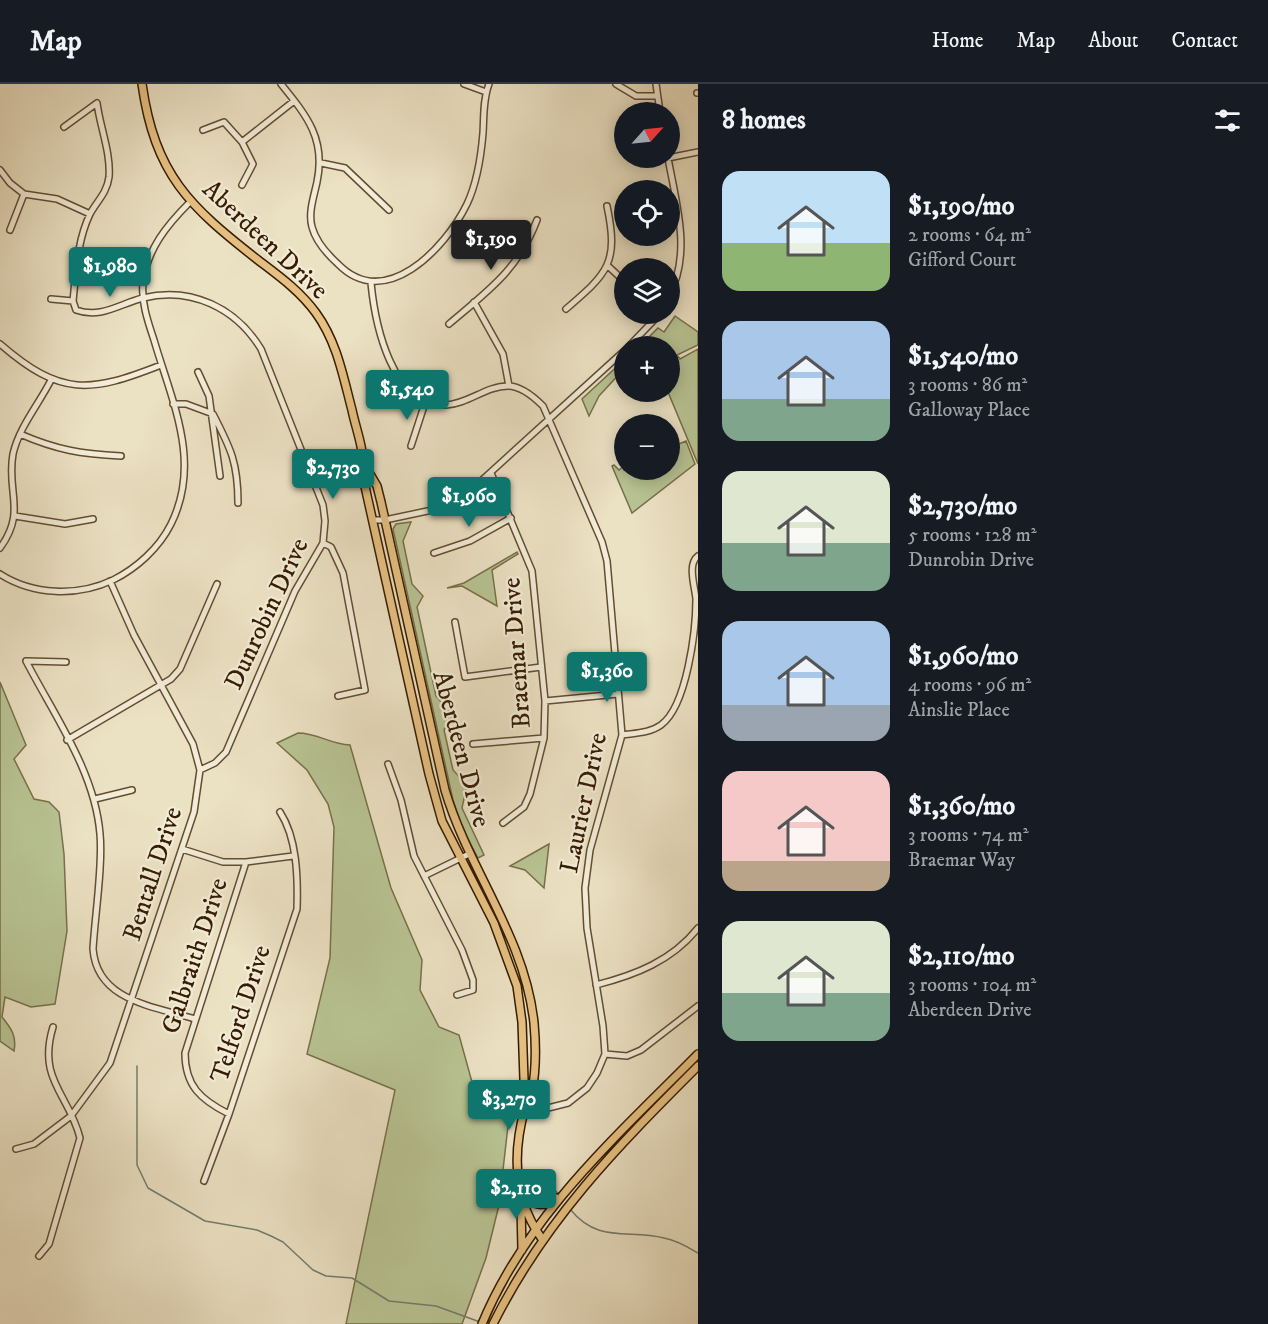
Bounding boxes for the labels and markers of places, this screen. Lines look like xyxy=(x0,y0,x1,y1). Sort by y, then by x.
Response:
pin: $1,190 xyxy=(442,220,540,271)
pin: $1,980 xyxy=(61,247,159,298)
pin: $1,540 xyxy=(358,370,456,421)
pin: $2,730 xyxy=(284,449,382,500)
pin: $1,960 xyxy=(420,477,518,528)
pin: $1,360 xyxy=(558,652,656,703)
pin: $3,270 xyxy=(460,1080,558,1131)
pin: $2,110 xyxy=(467,1169,565,1220)

